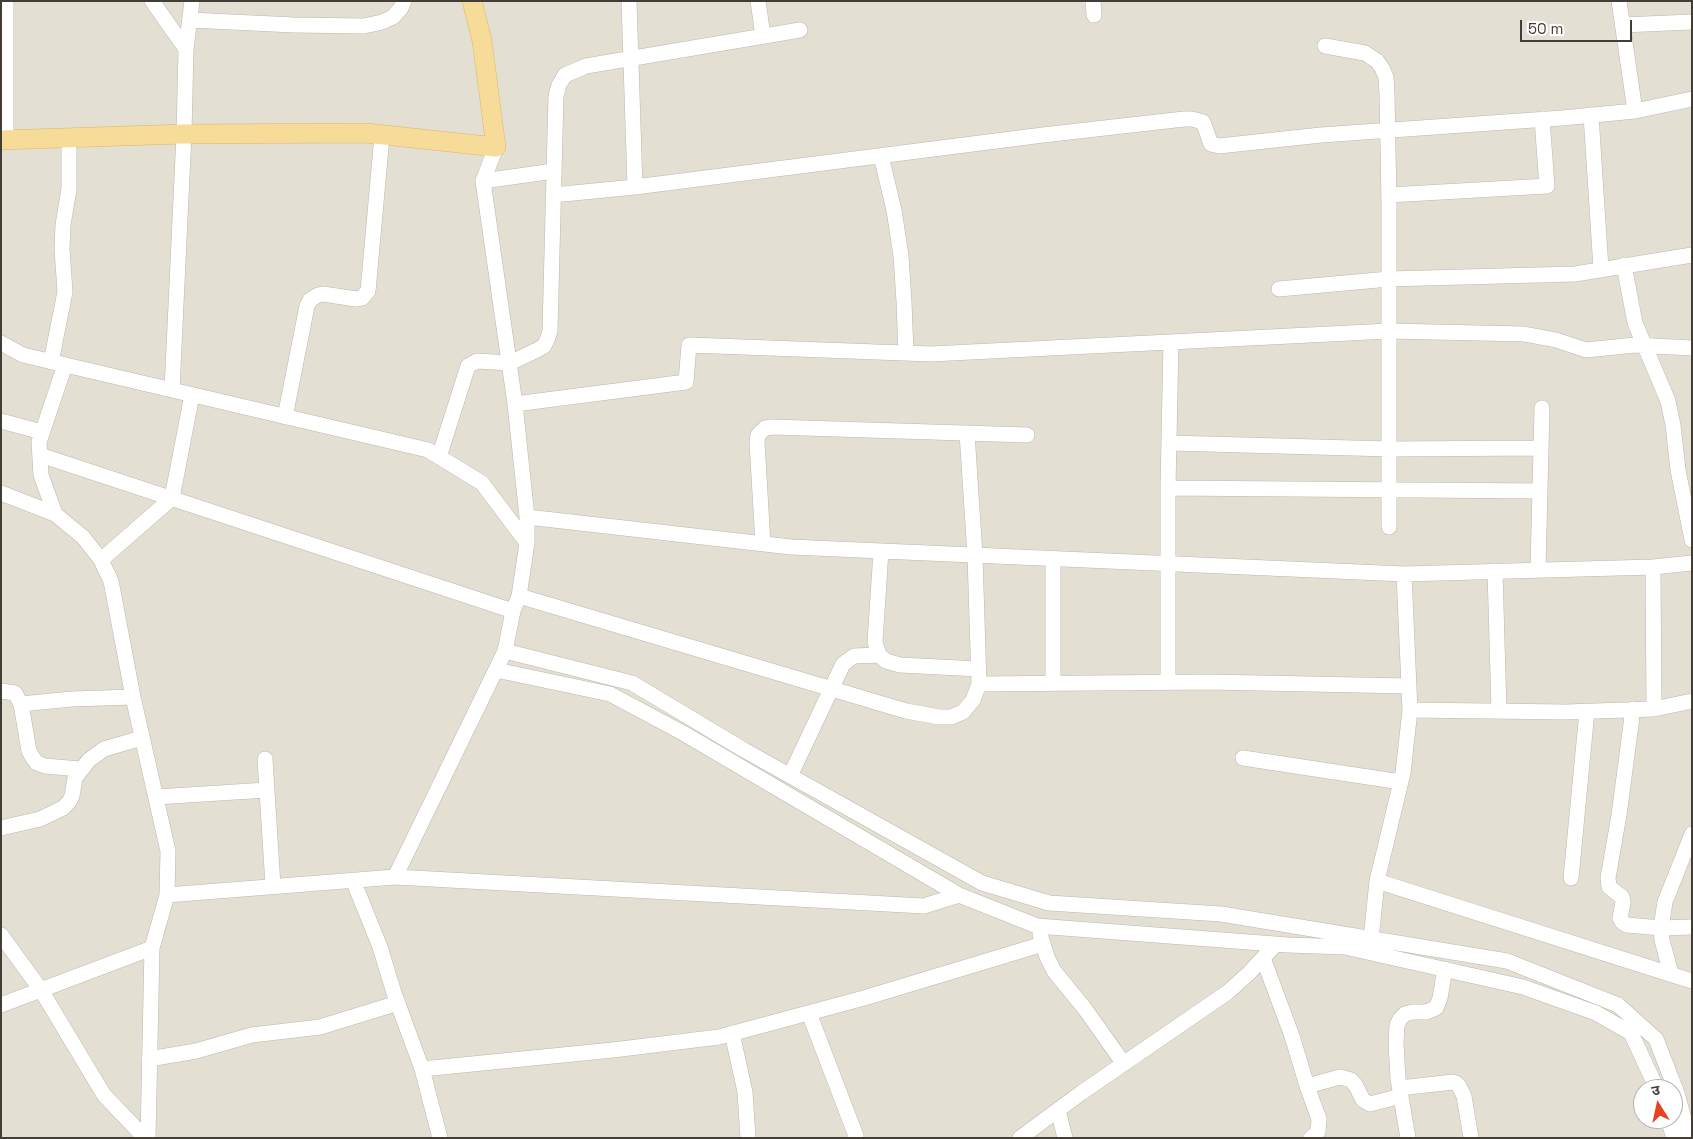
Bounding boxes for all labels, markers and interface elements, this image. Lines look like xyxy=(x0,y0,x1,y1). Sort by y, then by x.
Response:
scale bar xyxy=(1523,10,1636,42)
text: 50 m xyxy=(1528,19,1563,38)
north arrow xyxy=(1633,1079,1683,1129)
text: उ xyxy=(1650,1081,1661,1100)

